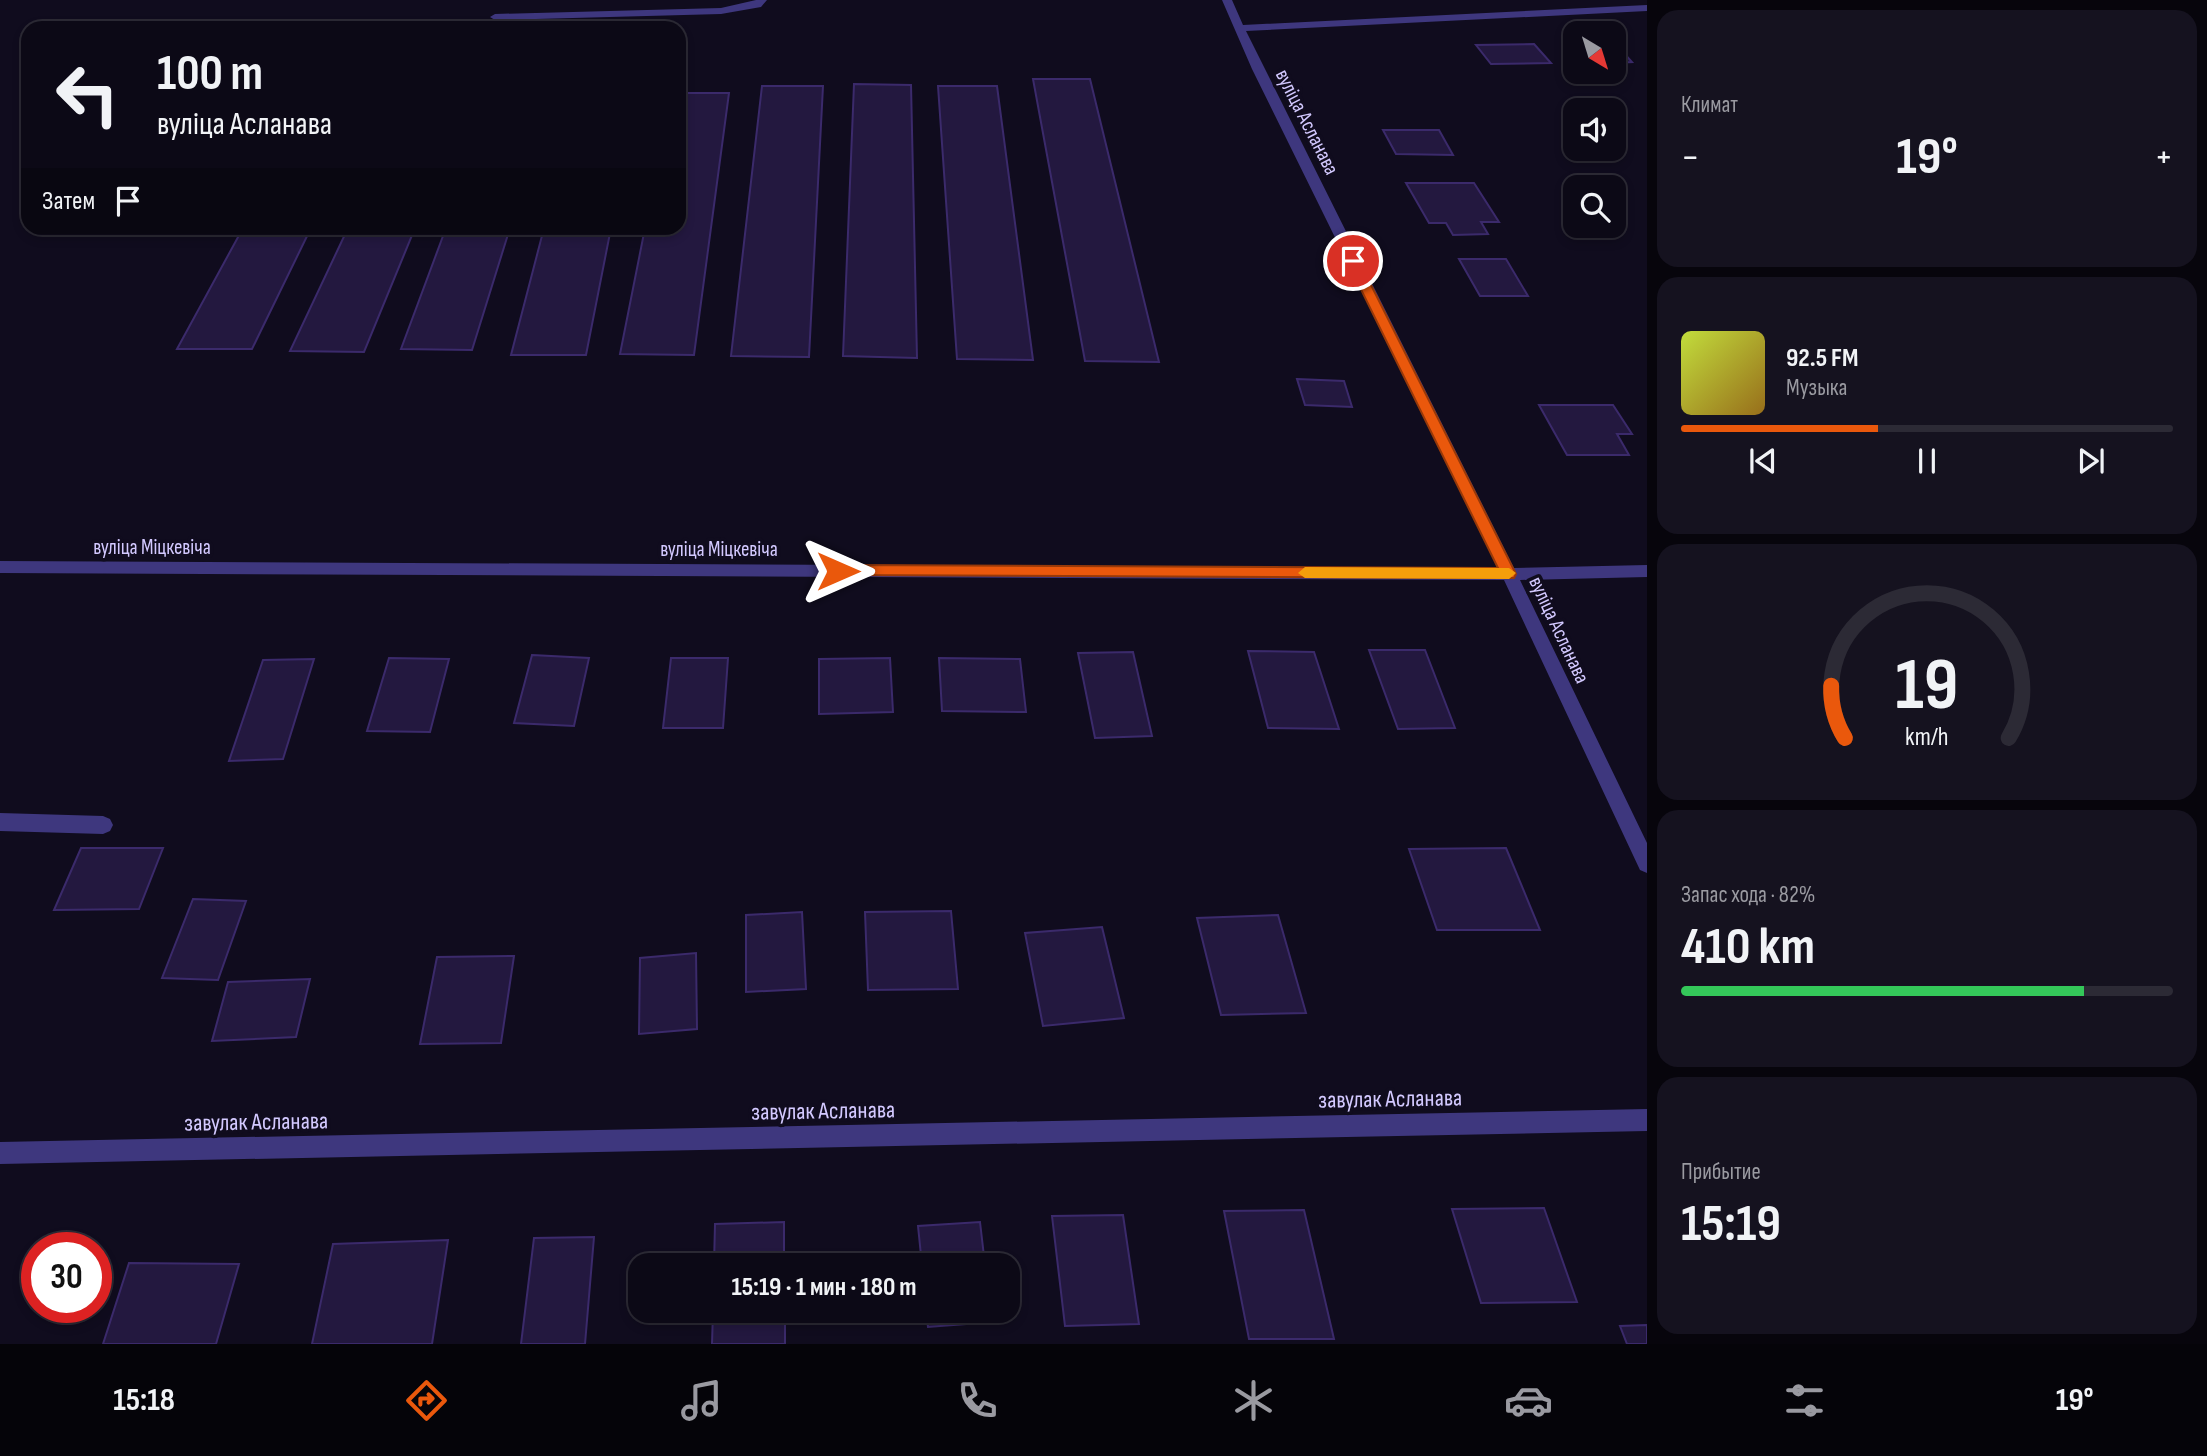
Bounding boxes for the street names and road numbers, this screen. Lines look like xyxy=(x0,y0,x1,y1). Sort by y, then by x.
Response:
street label: вуліца Асланава xyxy=(1270,65,1344,179)
street label: вуліца Міцкевіча xyxy=(93,535,211,560)
street label: вуліца Міцкевіча xyxy=(660,537,778,562)
street label: вуліца Асланава xyxy=(1523,573,1595,687)
street label: завулак Асланава xyxy=(1318,1083,1462,1115)
street label: завулак Асланава xyxy=(751,1095,895,1127)
street label: завулак Асланава xyxy=(184,1106,328,1138)

